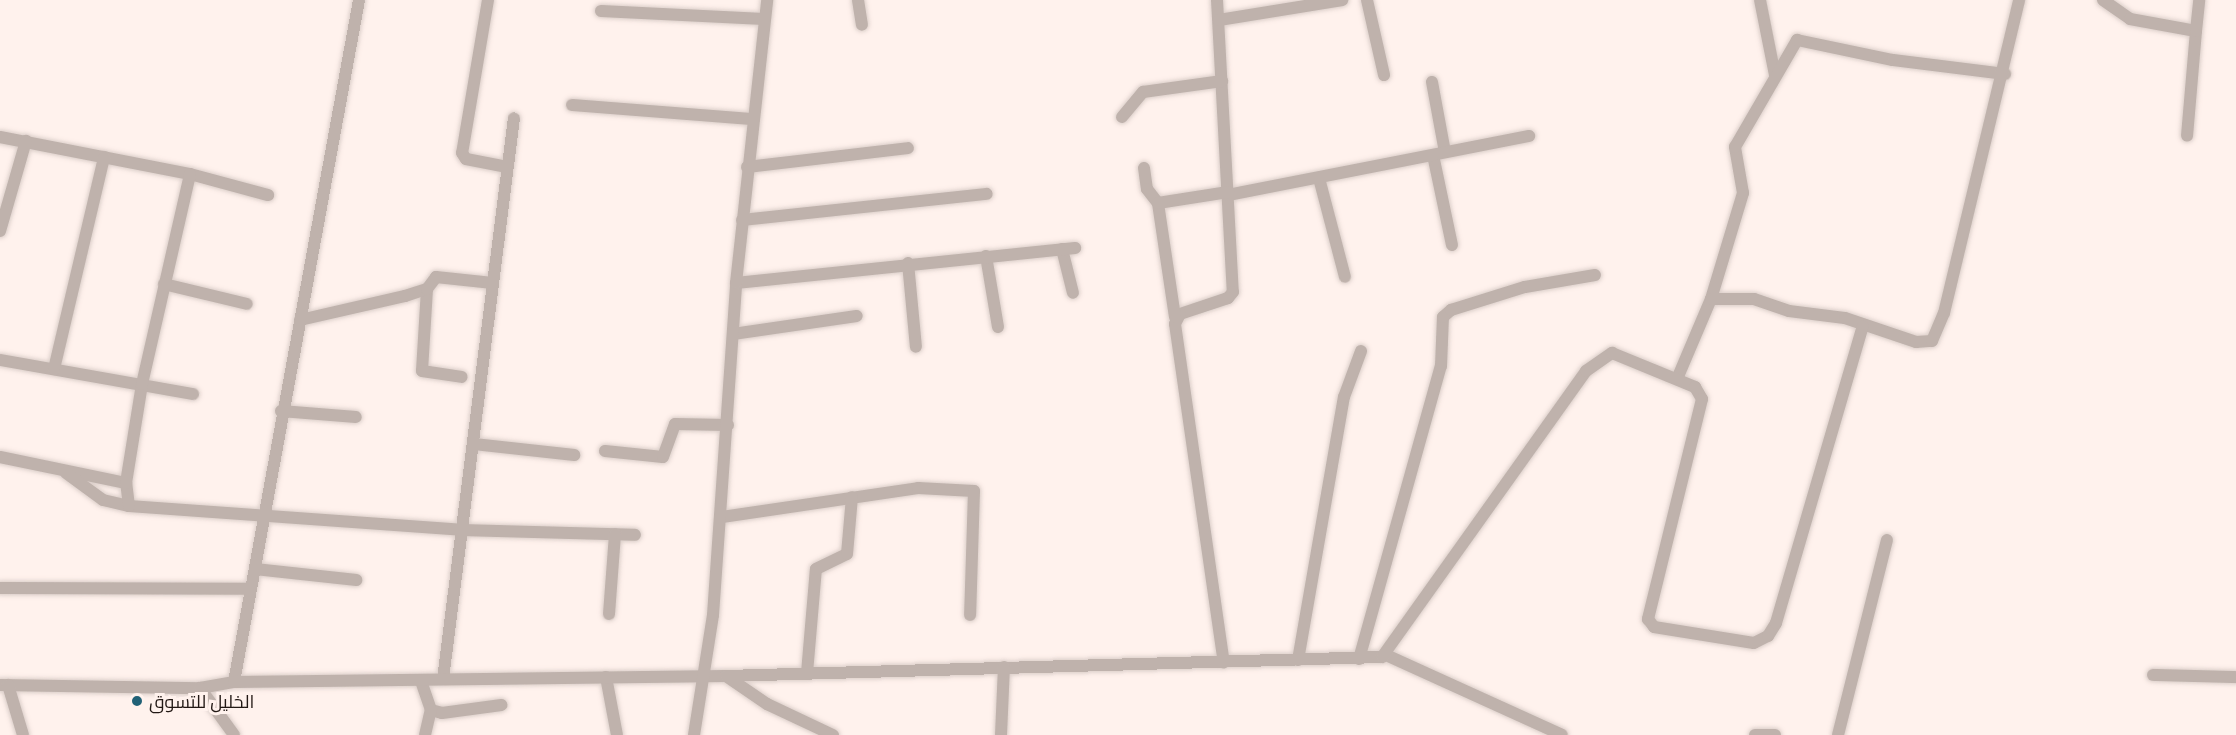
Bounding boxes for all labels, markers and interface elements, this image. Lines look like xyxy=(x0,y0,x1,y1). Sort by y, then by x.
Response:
place label: الخليل للتسوق xyxy=(149,690,254,712)
marker: الخليل للتسوق xyxy=(130,694,144,708)

